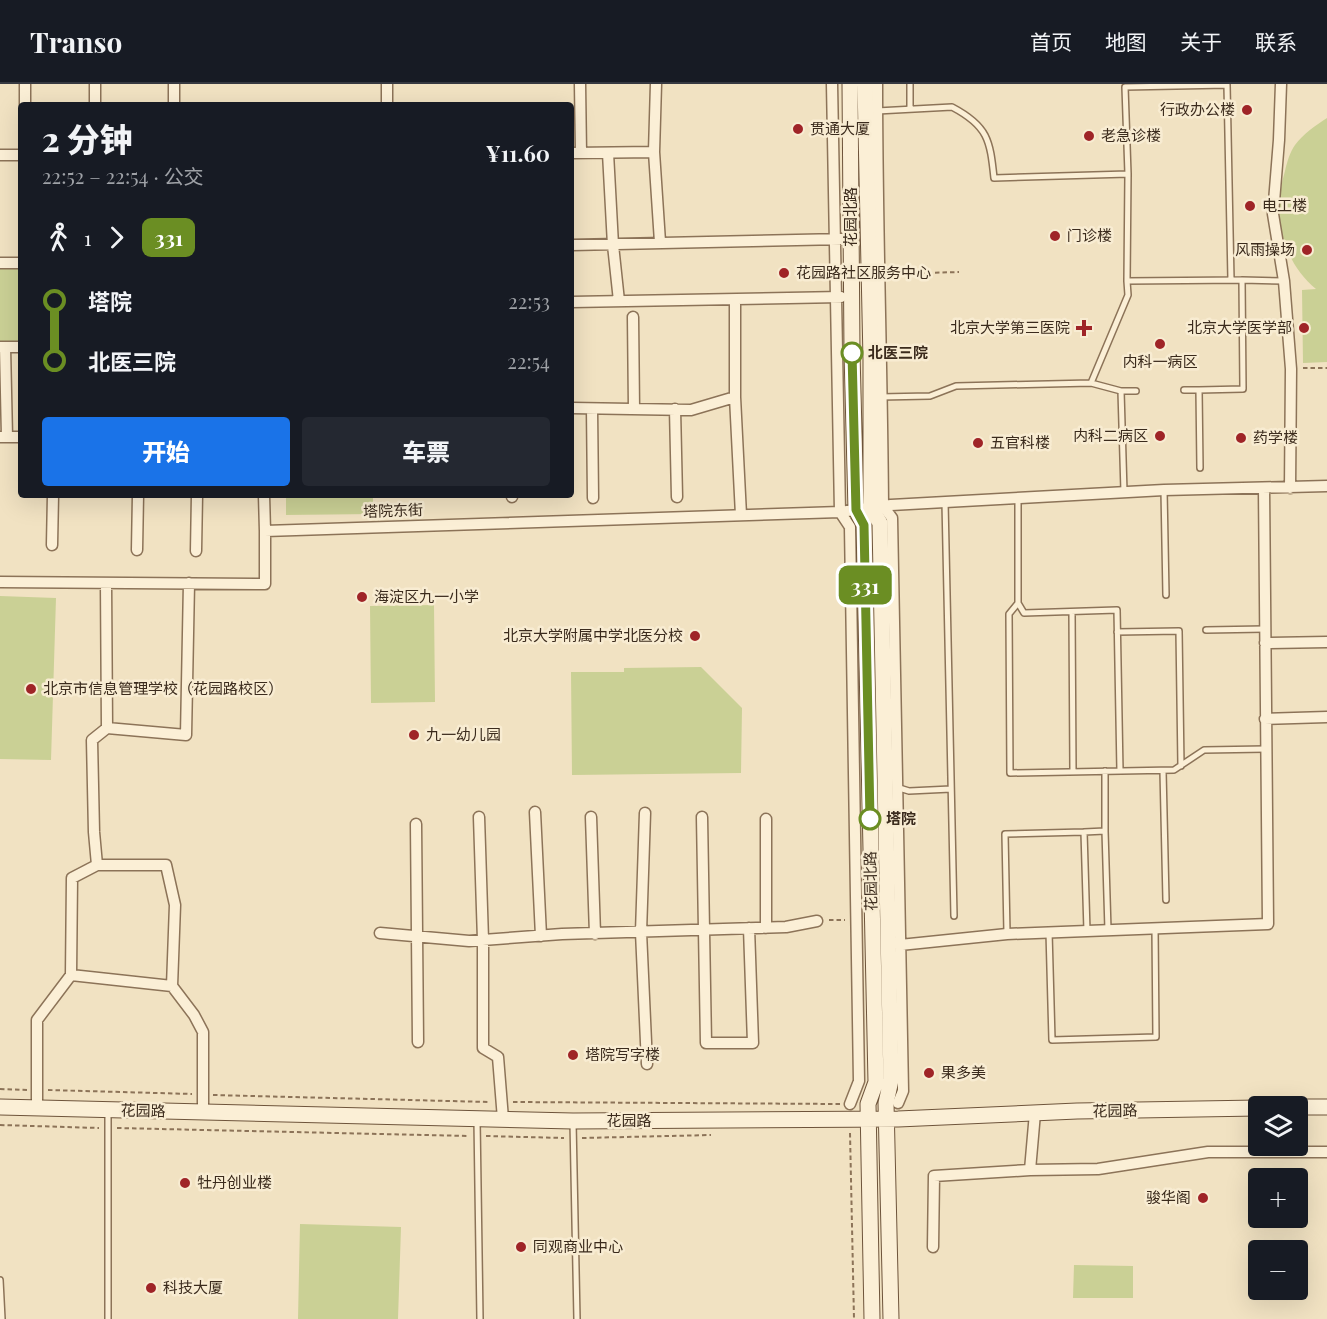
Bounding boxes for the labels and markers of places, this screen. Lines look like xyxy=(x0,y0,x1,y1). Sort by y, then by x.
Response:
place label: 行政办公楼 xyxy=(1160,99,1235,119)
marker: 行政办公楼 xyxy=(1240,103,1254,117)
place label: 贯通大厦 xyxy=(810,118,870,138)
marker: 贯通大厦 xyxy=(791,122,805,136)
place label: 老急诊楼 xyxy=(1101,125,1161,145)
marker: 老急诊楼 xyxy=(1082,129,1096,143)
place label: 电工楼 xyxy=(1262,195,1307,215)
marker: 电工楼 xyxy=(1243,199,1257,213)
place label: 门诊楼 xyxy=(1067,225,1112,245)
marker: 门诊楼 xyxy=(1048,229,1062,243)
place label: 风雨操场 xyxy=(1235,239,1295,259)
marker: 风雨操场 xyxy=(1300,243,1314,257)
place label: 花园路社区服务中心 xyxy=(796,262,931,282)
marker: 花园路社区服务中心 xyxy=(777,266,791,280)
place label: 北京大学第三医院 xyxy=(950,317,1070,337)
place label: 北京大学医学部 xyxy=(1187,317,1292,337)
marker: 北京大学第三医院 xyxy=(1075,319,1093,337)
marker: 北京大学医学部 xyxy=(1297,321,1311,335)
marker: 内科一病区 xyxy=(1153,337,1167,351)
marker: 北医三院 xyxy=(841,342,863,364)
place label: 北医三院 xyxy=(868,342,928,362)
place label: 内科一病区 xyxy=(1122,351,1198,371)
place label: 内科二病区 xyxy=(1073,425,1148,445)
place label: 药学楼 xyxy=(1253,427,1298,447)
marker: 内科二病区 xyxy=(1153,429,1167,443)
marker: 药学楼 xyxy=(1234,431,1248,445)
place label: 五官科楼 xyxy=(990,432,1050,452)
marker: 五官科楼 xyxy=(971,436,985,450)
place label: 海淀区九一小学 xyxy=(374,586,479,606)
marker: 海淀区九一小学 xyxy=(355,590,369,604)
place label: 北京大学附属中学北医分校 xyxy=(503,625,683,645)
marker: 北京大学附属中学北医分校 xyxy=(688,629,702,643)
place label: 北京市信息管理学校（花园路校区） xyxy=(43,678,283,698)
marker: 北京市信息管理学校（花园路校区） xyxy=(24,682,38,696)
place label: 九一幼儿园 xyxy=(426,724,501,744)
marker: 九一幼儿园 xyxy=(407,728,421,742)
marker: 塔院 xyxy=(859,808,881,830)
place label: 塔院 xyxy=(886,808,916,828)
place label: 塔院写字楼 xyxy=(585,1044,660,1064)
marker: 塔院写字楼 xyxy=(566,1048,580,1062)
place label: 果多美 xyxy=(941,1062,986,1082)
marker: 果多美 xyxy=(922,1066,936,1080)
place label: 牡丹创业楼 xyxy=(197,1172,272,1192)
marker: 牡丹创业楼 xyxy=(178,1176,192,1190)
place label: 骏华阁 xyxy=(1146,1187,1191,1207)
marker: 骏华阁 xyxy=(1196,1191,1210,1205)
place label: 同观商业中心 xyxy=(533,1236,623,1256)
marker: 同观商业中心 xyxy=(514,1240,528,1254)
place label: 科技大厦 xyxy=(163,1277,223,1297)
marker: 科技大厦 xyxy=(144,1281,158,1295)

